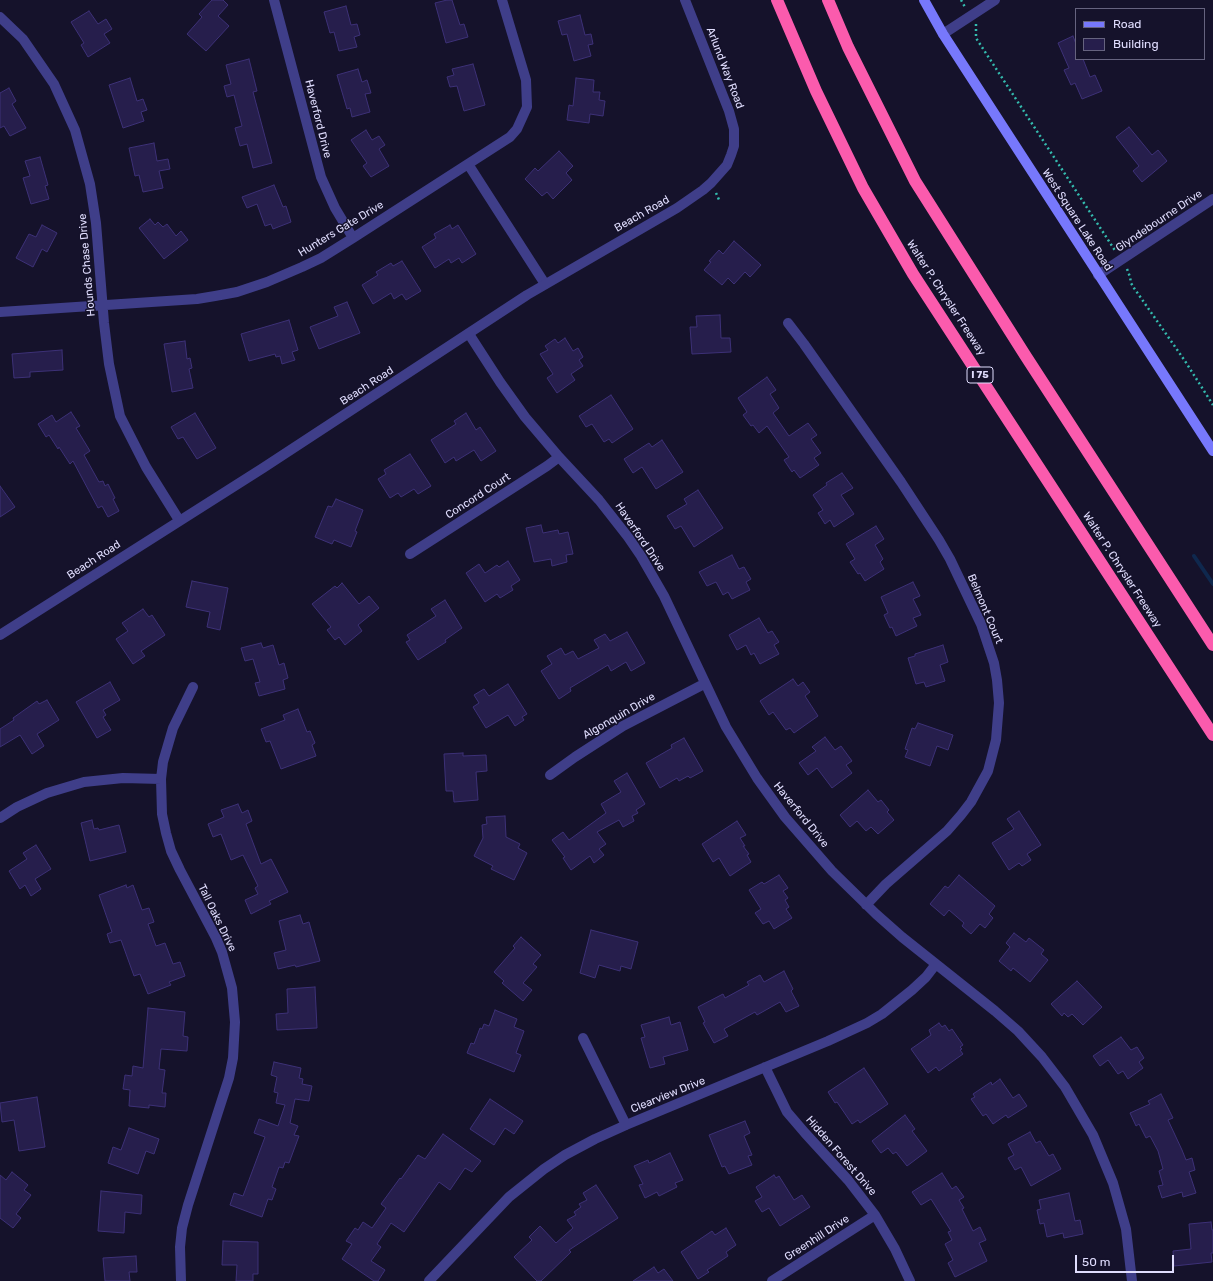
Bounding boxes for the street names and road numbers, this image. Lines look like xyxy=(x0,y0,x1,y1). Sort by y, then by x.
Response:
street label: Arlund Way Road xyxy=(703,25,747,111)
street label: Haverford Drive xyxy=(302,78,334,160)
street label: West Square Lake Road xyxy=(1039,167,1115,273)
street label: Glyndebourne Drive xyxy=(1113,187,1205,255)
street label: Beach Road xyxy=(612,193,672,235)
street label: Hunters Gate Drive xyxy=(296,198,386,260)
street label: Hounds Chase Drive xyxy=(76,213,98,317)
street label: Walter P. Chrysler Freeway xyxy=(904,238,988,358)
street label: Beach Road xyxy=(338,364,396,408)
road number: I 75 xyxy=(967,367,993,383)
street label: Concord Court xyxy=(443,470,513,522)
street label: Haverford Drive xyxy=(612,500,668,574)
street label: Walter P. Chrysler Freeway xyxy=(1080,510,1164,630)
street label: Beach Road xyxy=(65,538,123,582)
street label: Belmont Court xyxy=(964,572,1006,646)
street label: Algonquin Drive xyxy=(581,690,657,742)
street label: Haverford Drive xyxy=(771,780,831,850)
street label: Tall Oaks Drive xyxy=(195,882,239,954)
street label: Clearview Drive xyxy=(629,1074,707,1116)
street label: Hidden Forest Drive xyxy=(803,1114,879,1198)
street label: Greenhill Drive xyxy=(782,1212,852,1264)

